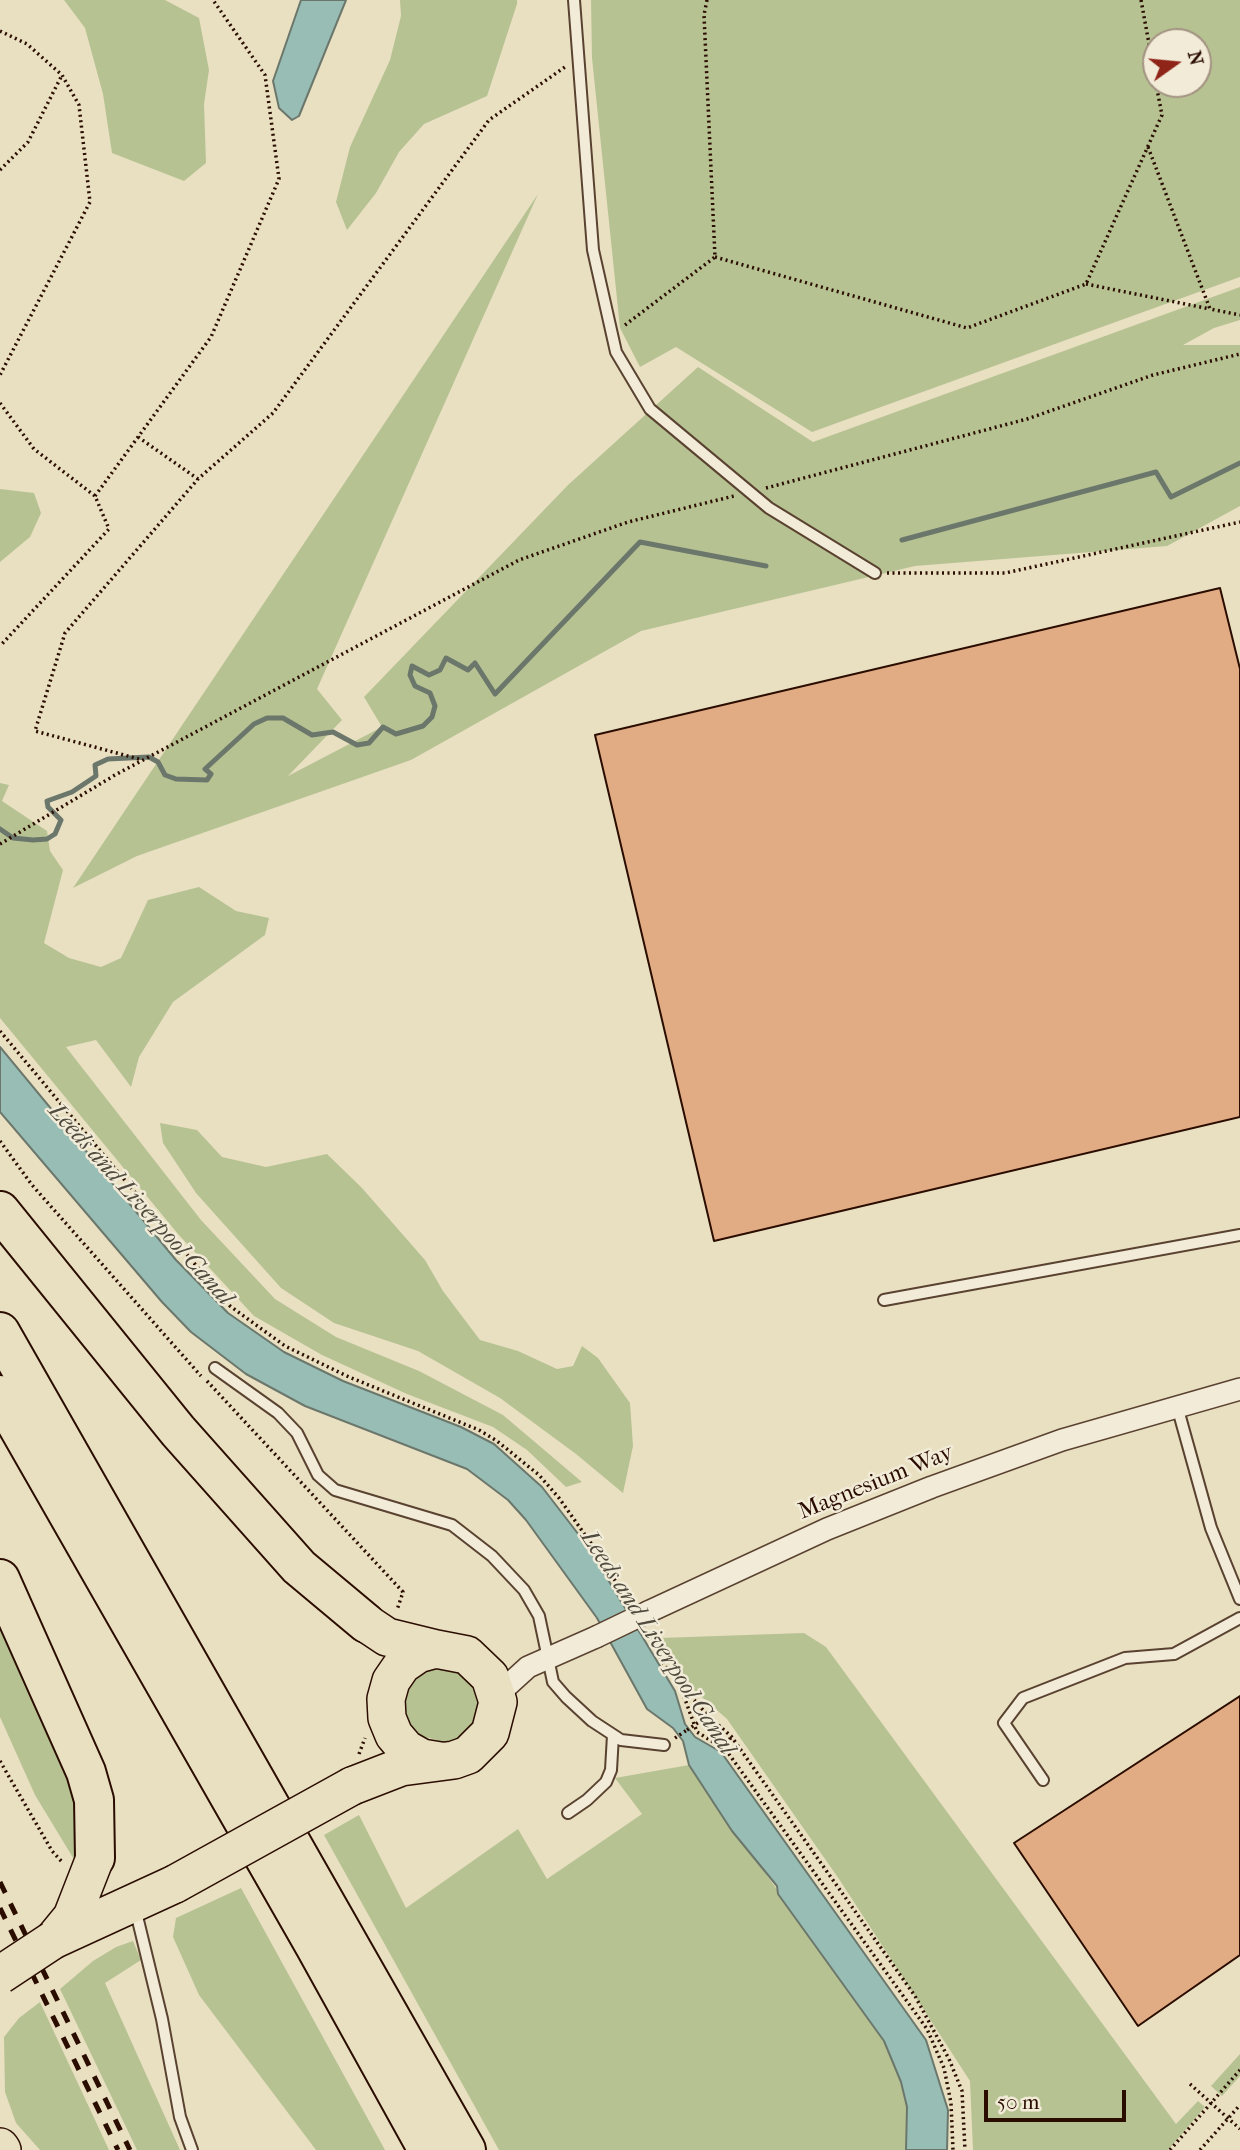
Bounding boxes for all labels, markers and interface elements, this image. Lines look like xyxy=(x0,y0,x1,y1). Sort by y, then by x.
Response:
north arrow xyxy=(1142,28,1212,98)
text: N xyxy=(1183,48,1208,68)
water label: Leeds and Liverpool Canal xyxy=(42,1098,238,1312)
street label: Magnesium Way xyxy=(795,1439,957,1527)
water label: Leeds and Liverpool Canal xyxy=(573,1525,741,1761)
scale bar xyxy=(988,2076,1130,2120)
text: 50 m xyxy=(997,2090,1040,2114)

